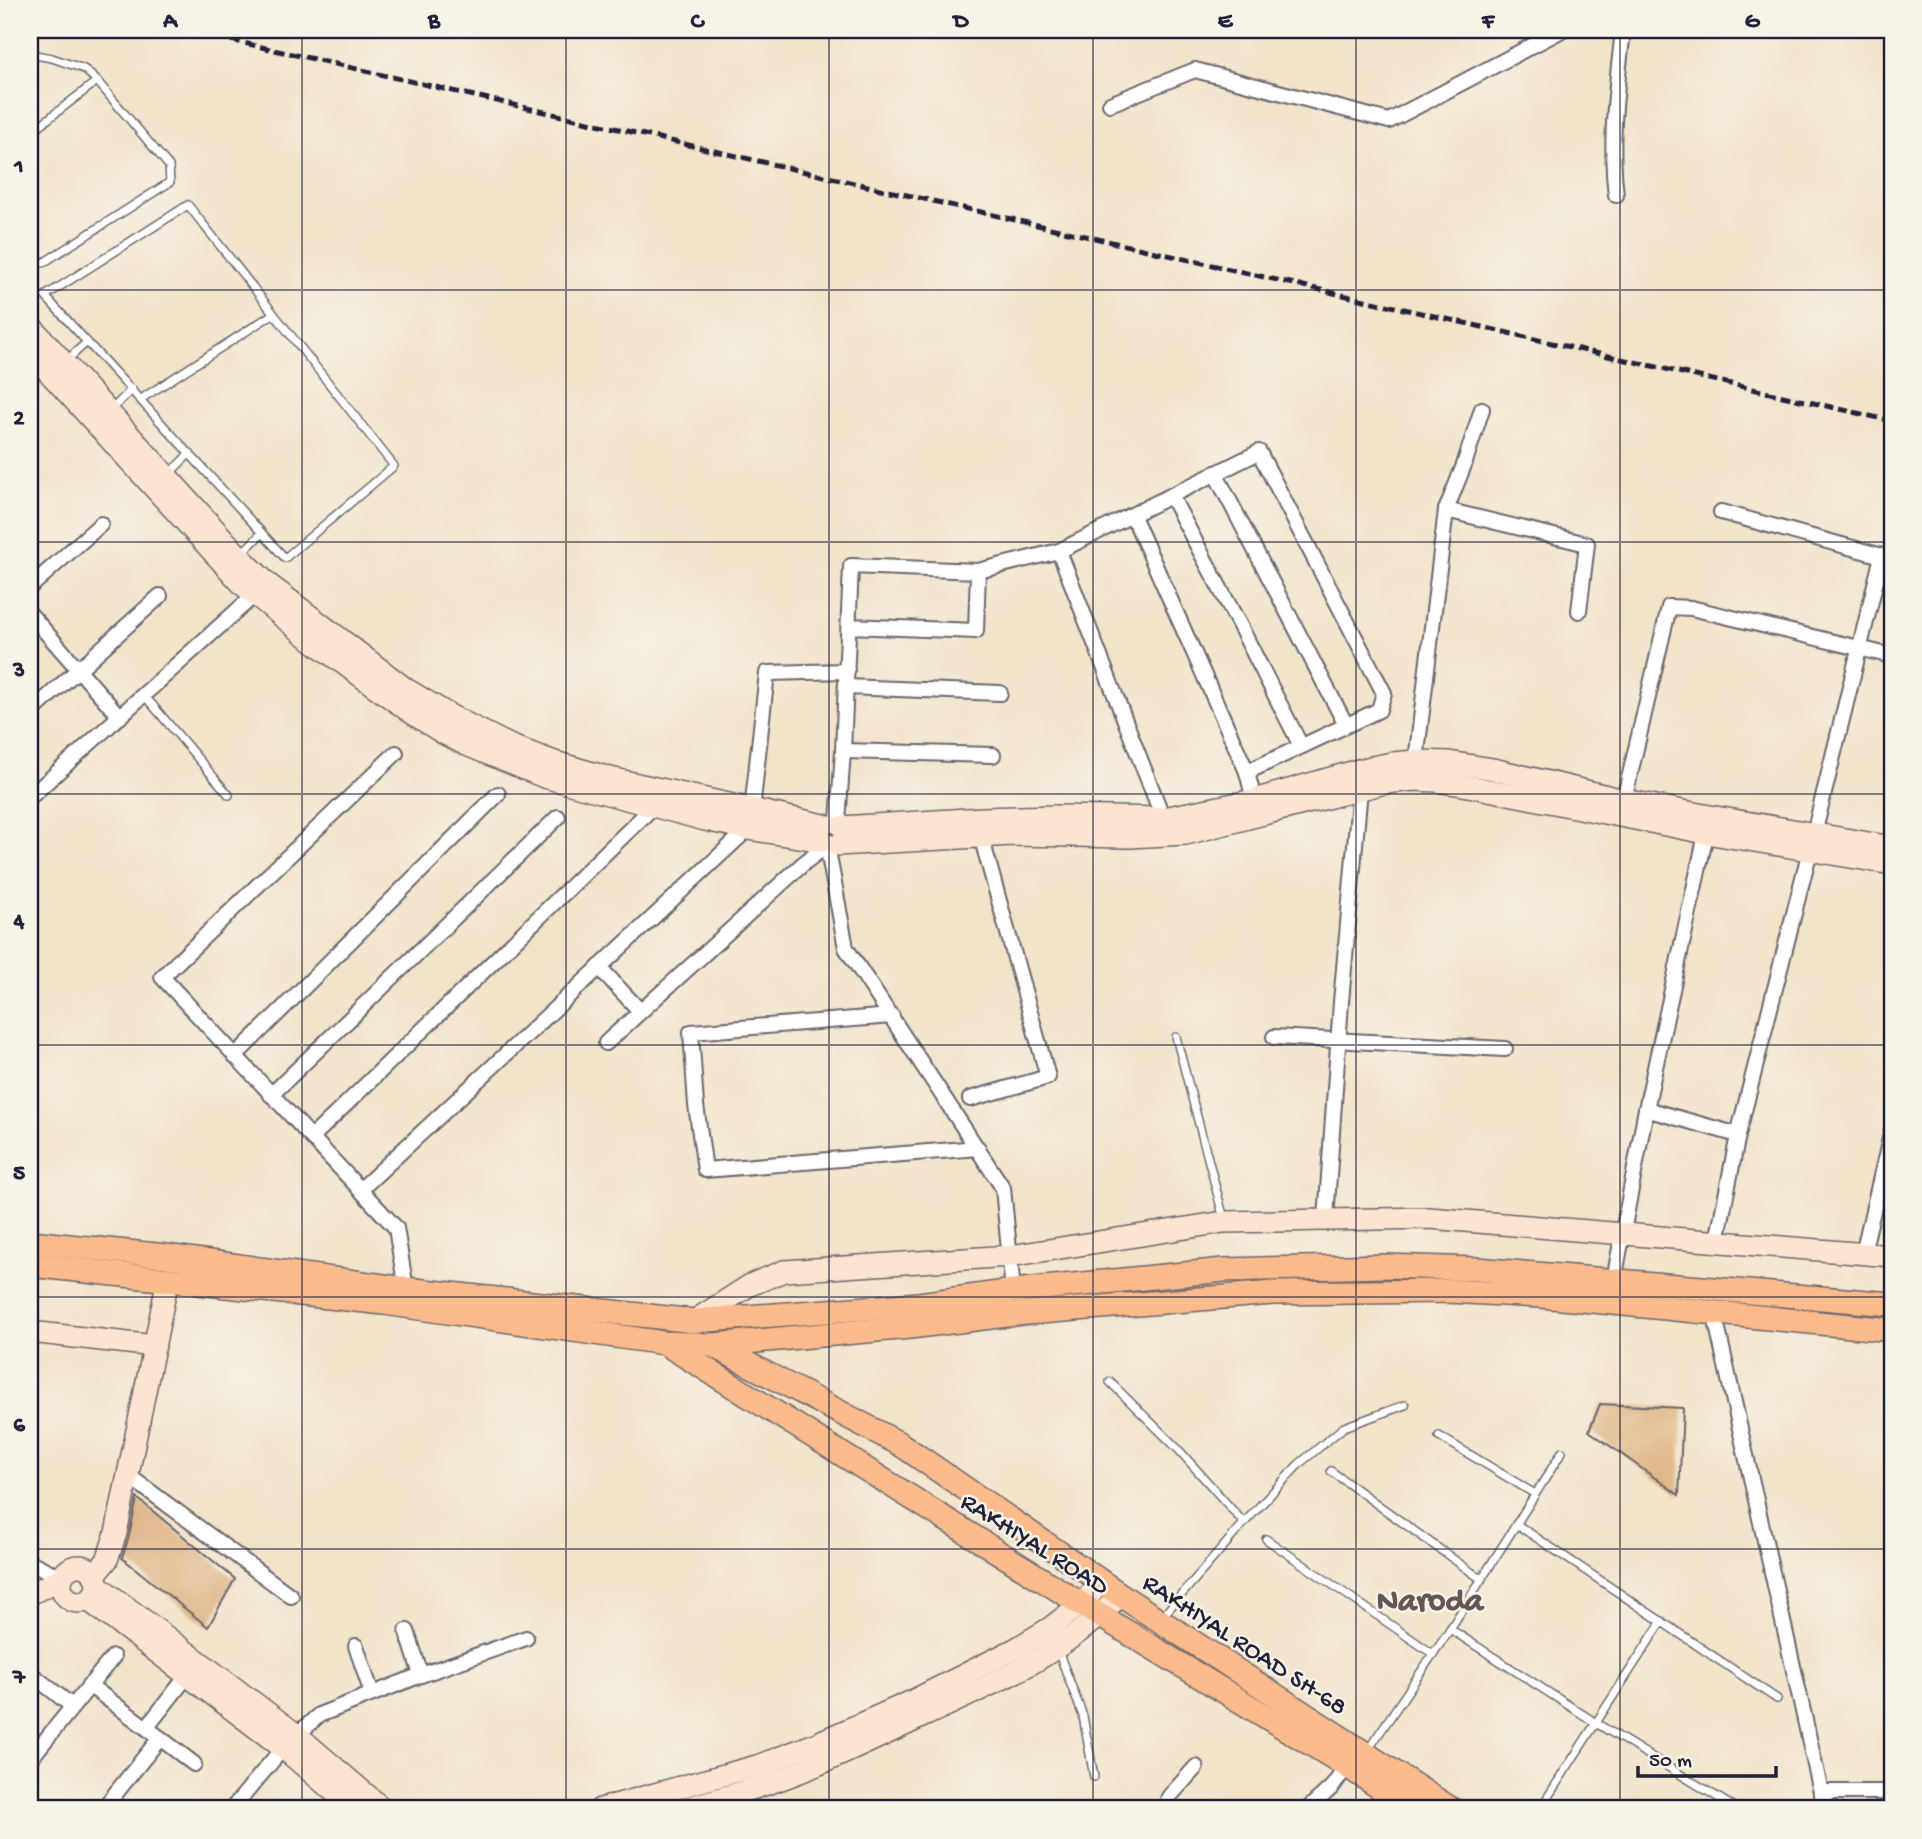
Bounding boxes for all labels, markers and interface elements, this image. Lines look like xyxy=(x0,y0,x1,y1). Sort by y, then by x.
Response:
text: A xyxy=(162,9,178,36)
text: B xyxy=(427,9,441,36)
text: C xyxy=(691,9,706,36)
text: D xyxy=(952,9,970,36)
text: E xyxy=(1218,9,1234,36)
text: F xyxy=(1481,9,1496,36)
text: G xyxy=(1745,9,1761,36)
text: 1 xyxy=(13,154,24,181)
text: 2 xyxy=(13,406,25,433)
text: 3 xyxy=(12,658,25,685)
text: 4 xyxy=(13,909,25,936)
text: 5 xyxy=(13,1161,25,1188)
text: 6 xyxy=(13,1413,26,1440)
street label: RAKHIYAL ROAD xyxy=(954,1488,1114,1604)
street label: RAKHIYAL ROAD SH-68 xyxy=(1135,1569,1352,1724)
district label: Naroda xyxy=(1377,1584,1485,1622)
text: 7 xyxy=(12,1665,26,1692)
scale bar xyxy=(1638,1734,1777,1778)
text: 50 m xyxy=(1649,1750,1692,1775)

